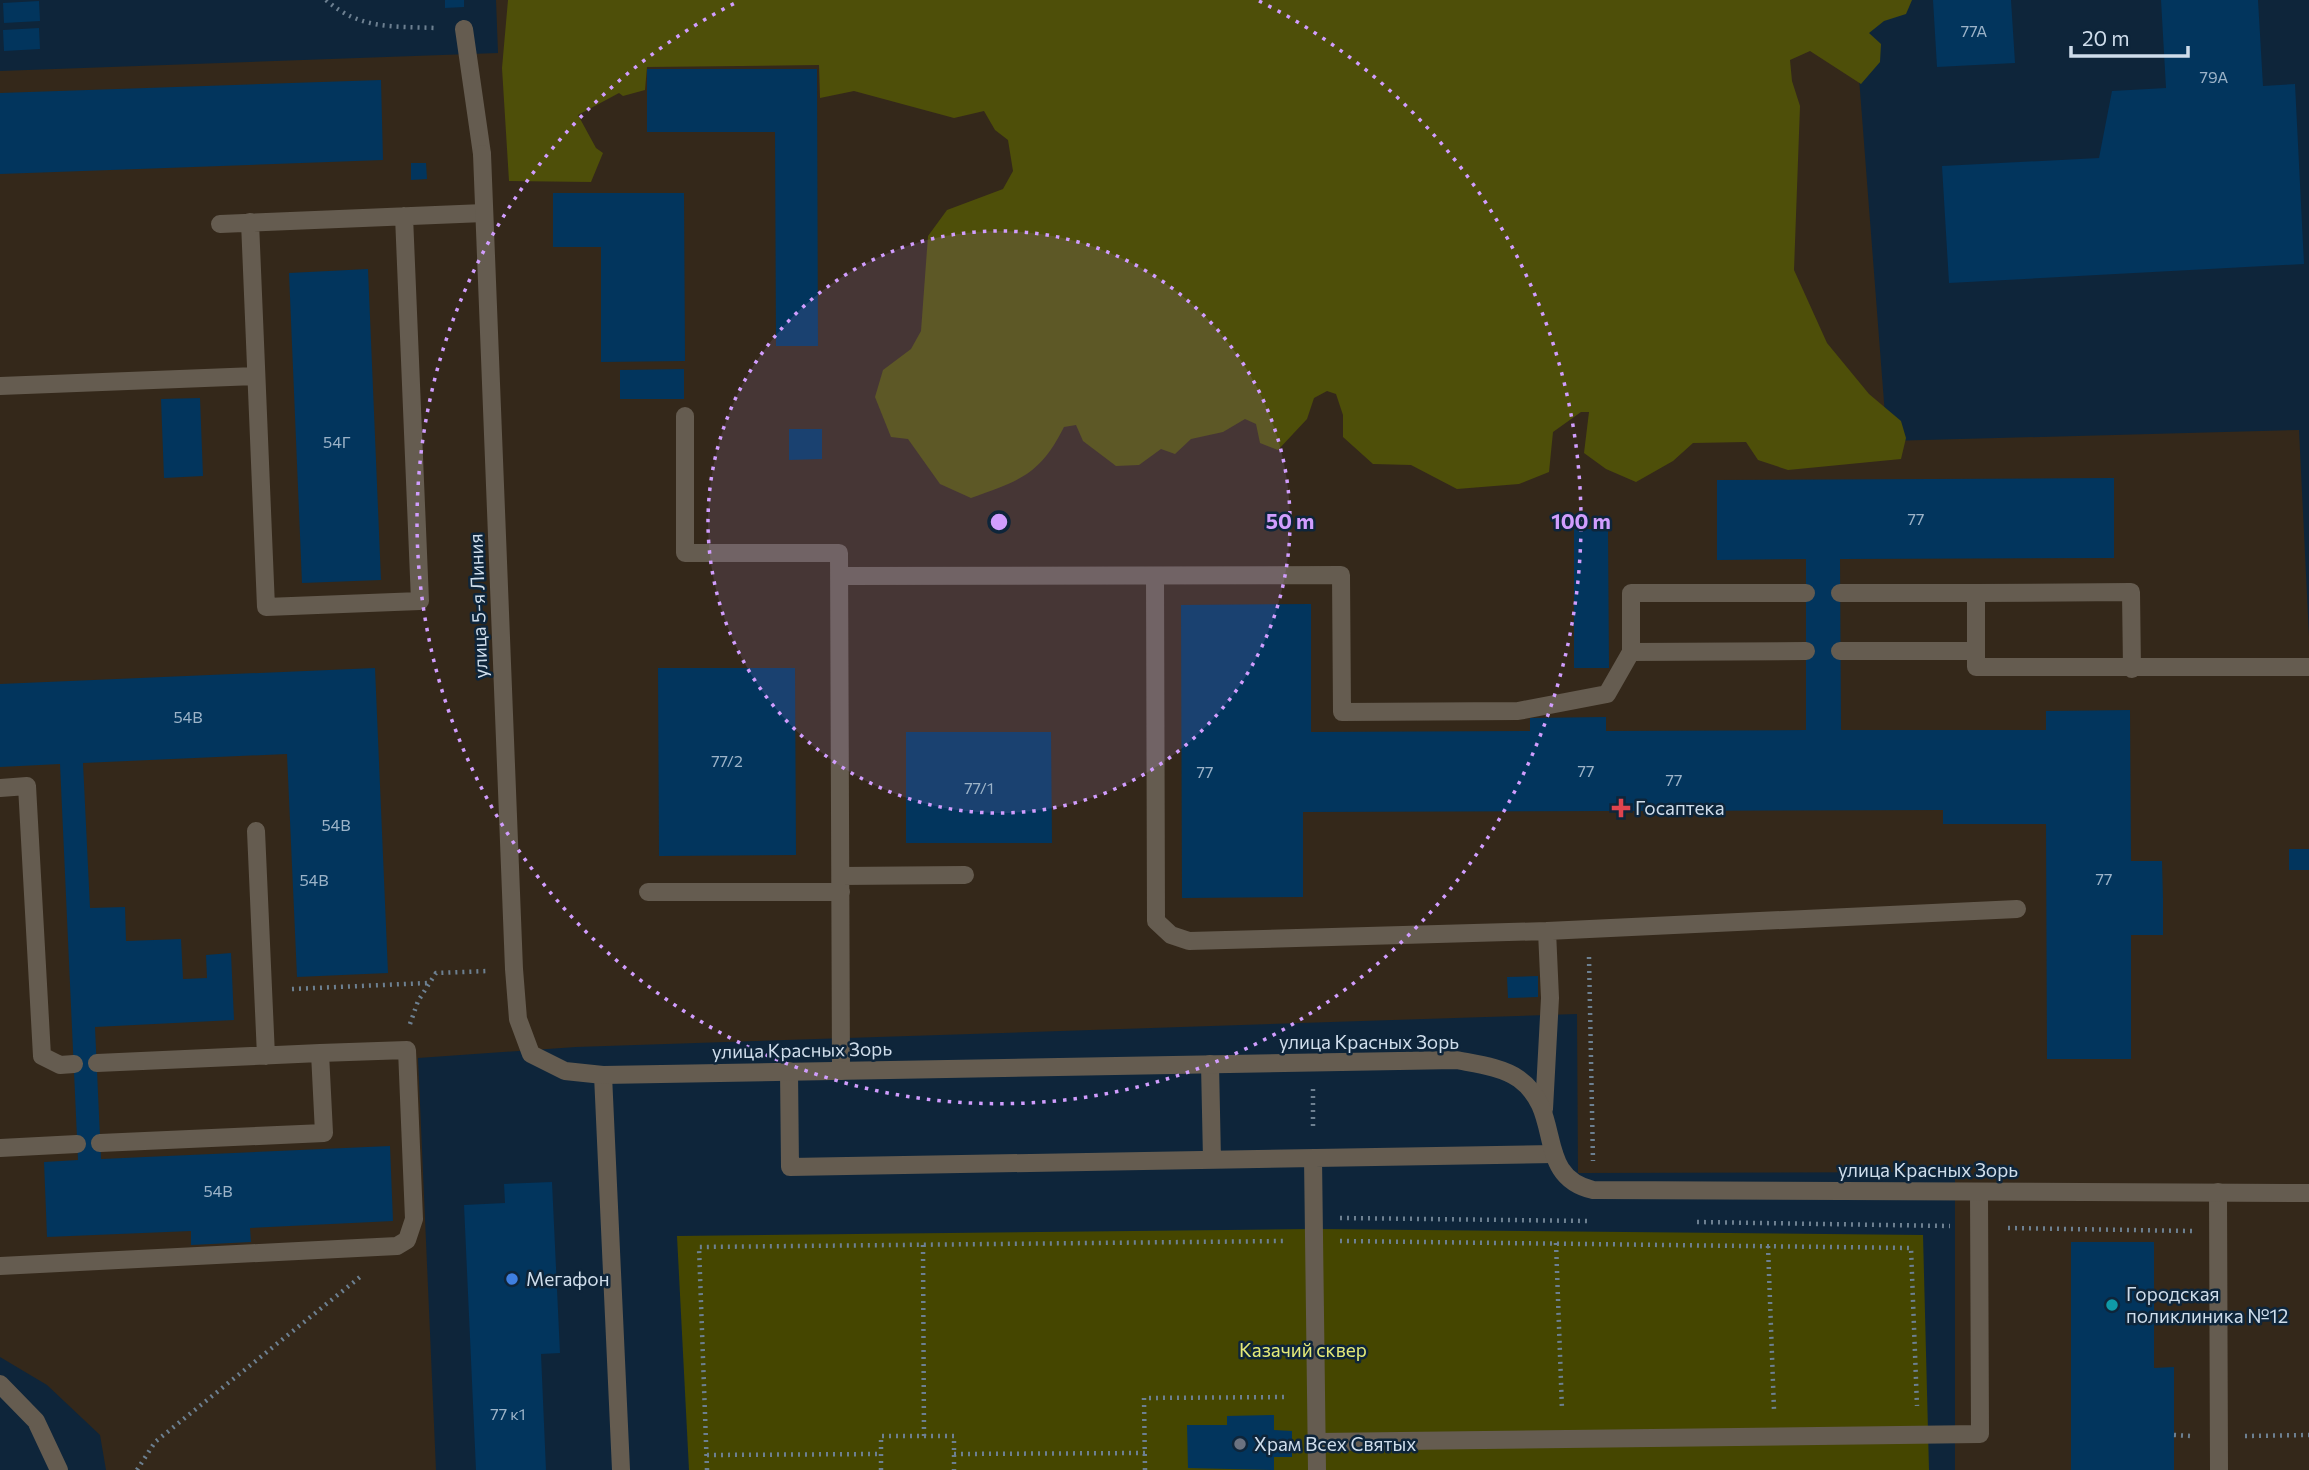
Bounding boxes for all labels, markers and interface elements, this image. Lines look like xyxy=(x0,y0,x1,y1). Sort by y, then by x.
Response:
scale bar xyxy=(2071,14,2188,58)
house number: 77А xyxy=(1961,21,1987,40)
text: 20 m xyxy=(2082,25,2130,50)
house number: 79А xyxy=(2200,67,2228,86)
house number: 54Г xyxy=(323,432,351,451)
text: 50 m xyxy=(1266,508,1314,533)
text: 100 m xyxy=(1551,508,1611,533)
house number: 77 xyxy=(1908,509,1924,528)
centre of rings xyxy=(987,510,1011,534)
street label: улица 5-я Линия xyxy=(463,533,492,679)
house number: 54В xyxy=(173,707,203,726)
house number: 77/2 xyxy=(711,751,743,770)
house number: 77 xyxy=(1578,761,1594,780)
house number: 77 xyxy=(1197,762,1213,781)
house number: 77 xyxy=(1666,770,1682,789)
house number: 77/1 xyxy=(964,778,994,797)
place label: Госаптека xyxy=(1635,796,1725,819)
marker: Госаптека xyxy=(1613,800,1629,816)
house number: 54В xyxy=(321,815,351,834)
house number: 77 xyxy=(2096,869,2112,888)
house number: 54В xyxy=(299,870,329,889)
street label: улица Красных Зорь xyxy=(1279,1030,1459,1053)
street label: улица Красных Зорь xyxy=(712,1036,892,1063)
street label: улица Красных Зорь xyxy=(1838,1158,2018,1181)
house number: 54В xyxy=(203,1181,233,1200)
place label: Мегафон xyxy=(526,1267,610,1290)
marker: Мегафон xyxy=(504,1271,520,1287)
place label: Городская поликлиника №12 xyxy=(2126,1282,2288,1327)
marker: Городская поликлиника №12 xyxy=(2104,1297,2120,1313)
park label: Казачий сквер xyxy=(1239,1338,1367,1361)
house number: 77 к1 xyxy=(490,1404,526,1423)
place label: Храм Всех Святых xyxy=(1254,1432,1416,1455)
marker: Храм Всех Святых xyxy=(1232,1436,1248,1452)

